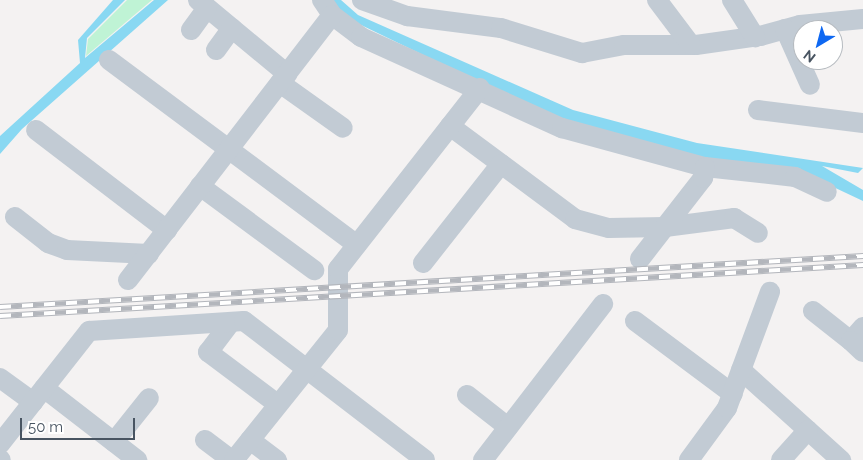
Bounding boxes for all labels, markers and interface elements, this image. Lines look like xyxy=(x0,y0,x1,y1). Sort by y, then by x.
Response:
north arrow xyxy=(793,20,843,70)
text: N xyxy=(800,47,819,66)
scale bar xyxy=(22,408,138,440)
text: 50 m xyxy=(28,418,63,436)

